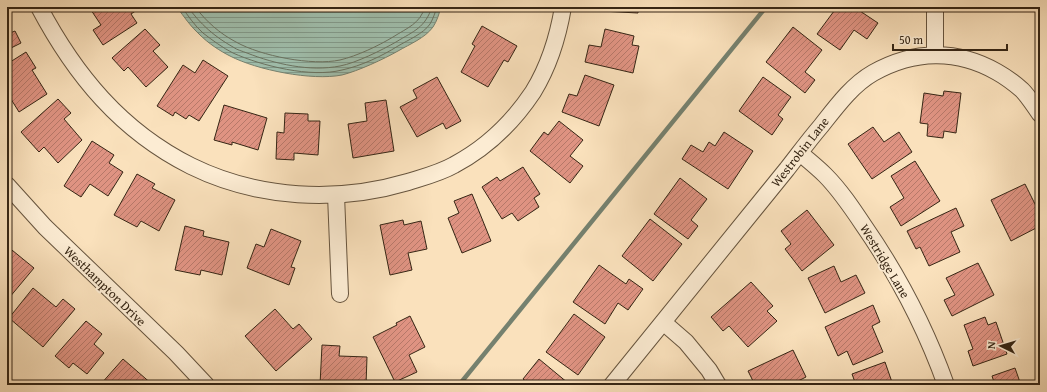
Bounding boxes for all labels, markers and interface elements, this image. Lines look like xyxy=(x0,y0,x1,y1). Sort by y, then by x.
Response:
scale bar xyxy=(893,26,1007,52)
text: 50 m xyxy=(899,31,923,48)
street label: Westrobin Lane xyxy=(766,113,834,191)
street label: Westridge Lane xyxy=(855,220,915,302)
street label: Westhampton Drive xyxy=(60,242,150,330)
north arrow xyxy=(981,326,1021,366)
text: N xyxy=(983,340,999,349)

